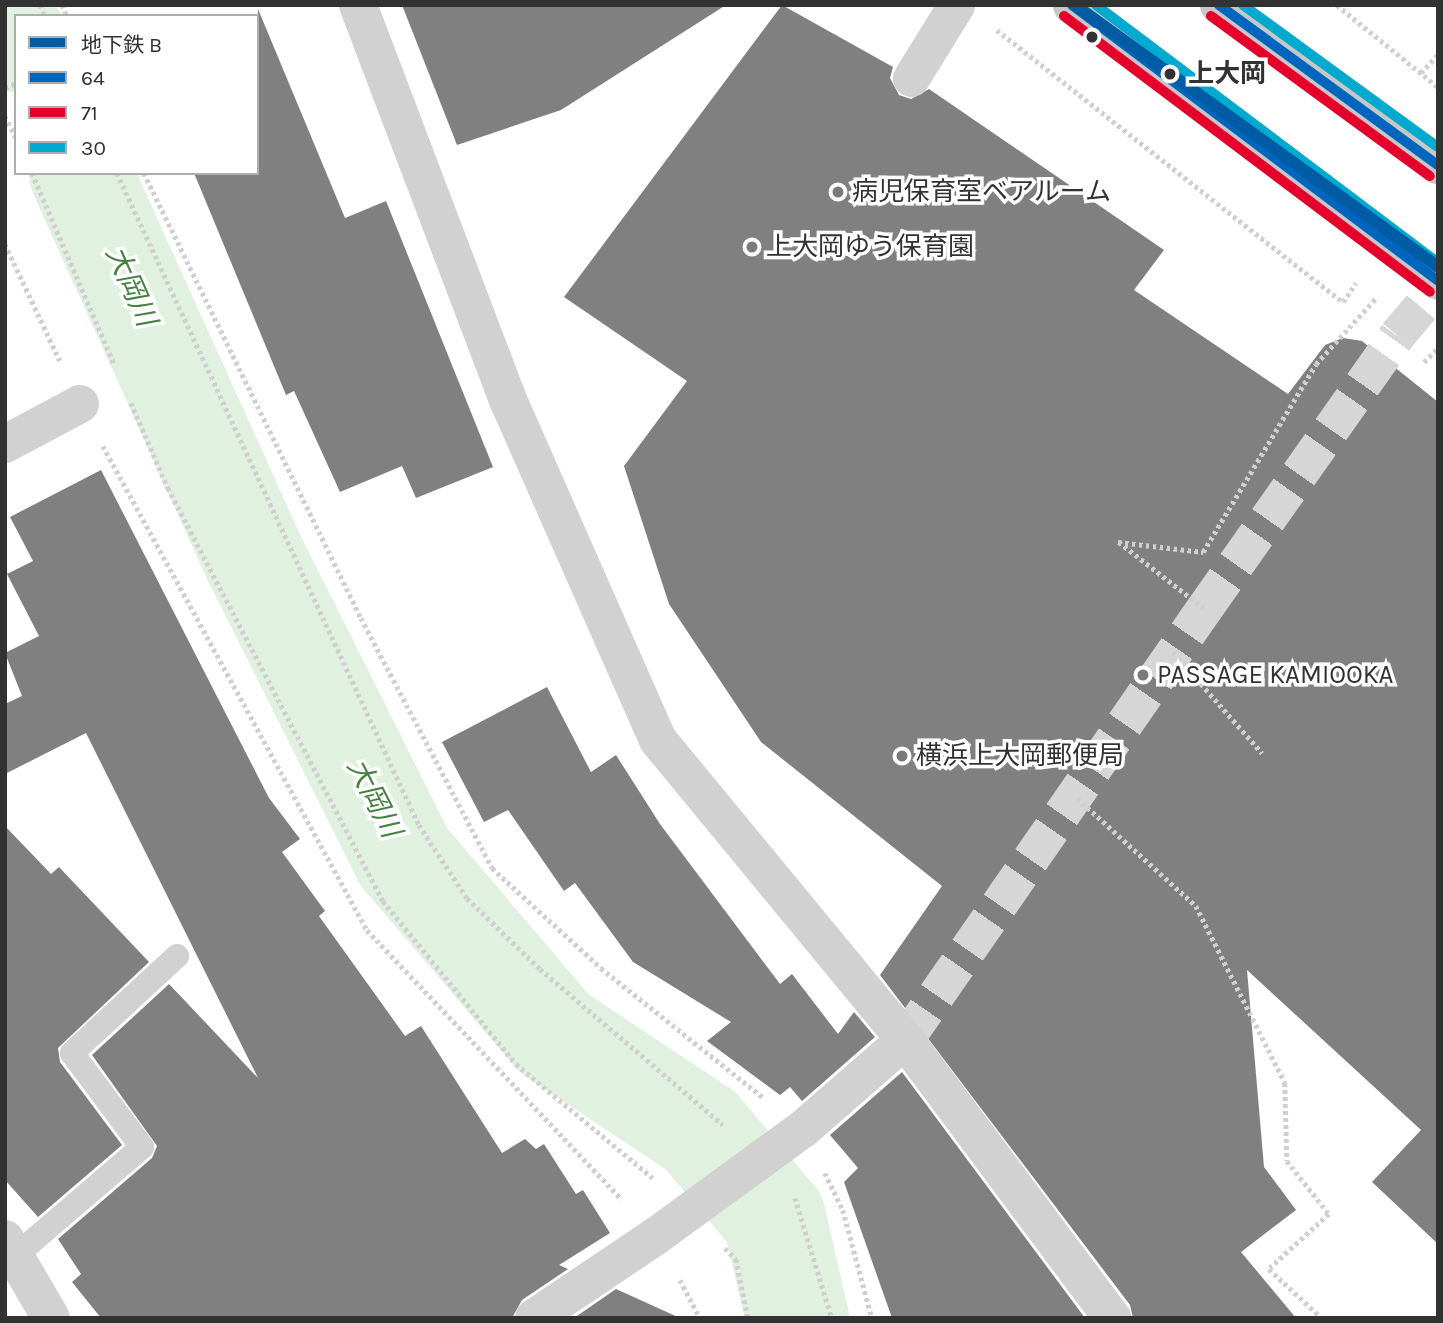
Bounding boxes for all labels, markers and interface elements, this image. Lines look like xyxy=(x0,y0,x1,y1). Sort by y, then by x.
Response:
legend xyxy=(14,14,259,175)
unlabelled marker xyxy=(1085,30,1099,44)
text: 地下鉄 B xyxy=(81,33,162,57)
place label: 上大岡 xyxy=(1188,58,1266,90)
marker: 上大岡 xyxy=(1158,62,1182,86)
text: 64 xyxy=(81,66,105,90)
text: 71 xyxy=(81,101,98,125)
text: 30 xyxy=(81,136,106,160)
place label: 病児保育室ベアルーム xyxy=(852,176,1112,208)
marker: 病児保育室ベアルーム xyxy=(830,184,846,200)
place label: 上大岡ゆう保育園 xyxy=(766,231,974,263)
marker: 上大岡ゆう保育園 xyxy=(744,239,760,255)
water label: 大岡川 xyxy=(99,241,163,331)
place label: PASSAGE KAMIOOKA xyxy=(1157,659,1394,691)
marker: PASSAGE KAMIOOKA xyxy=(1135,667,1151,683)
place label: 横浜上大岡郵便局 xyxy=(916,740,1124,772)
marker: 横浜上大岡郵便局 xyxy=(894,748,910,764)
water label: 大岡川 xyxy=(340,753,408,843)

